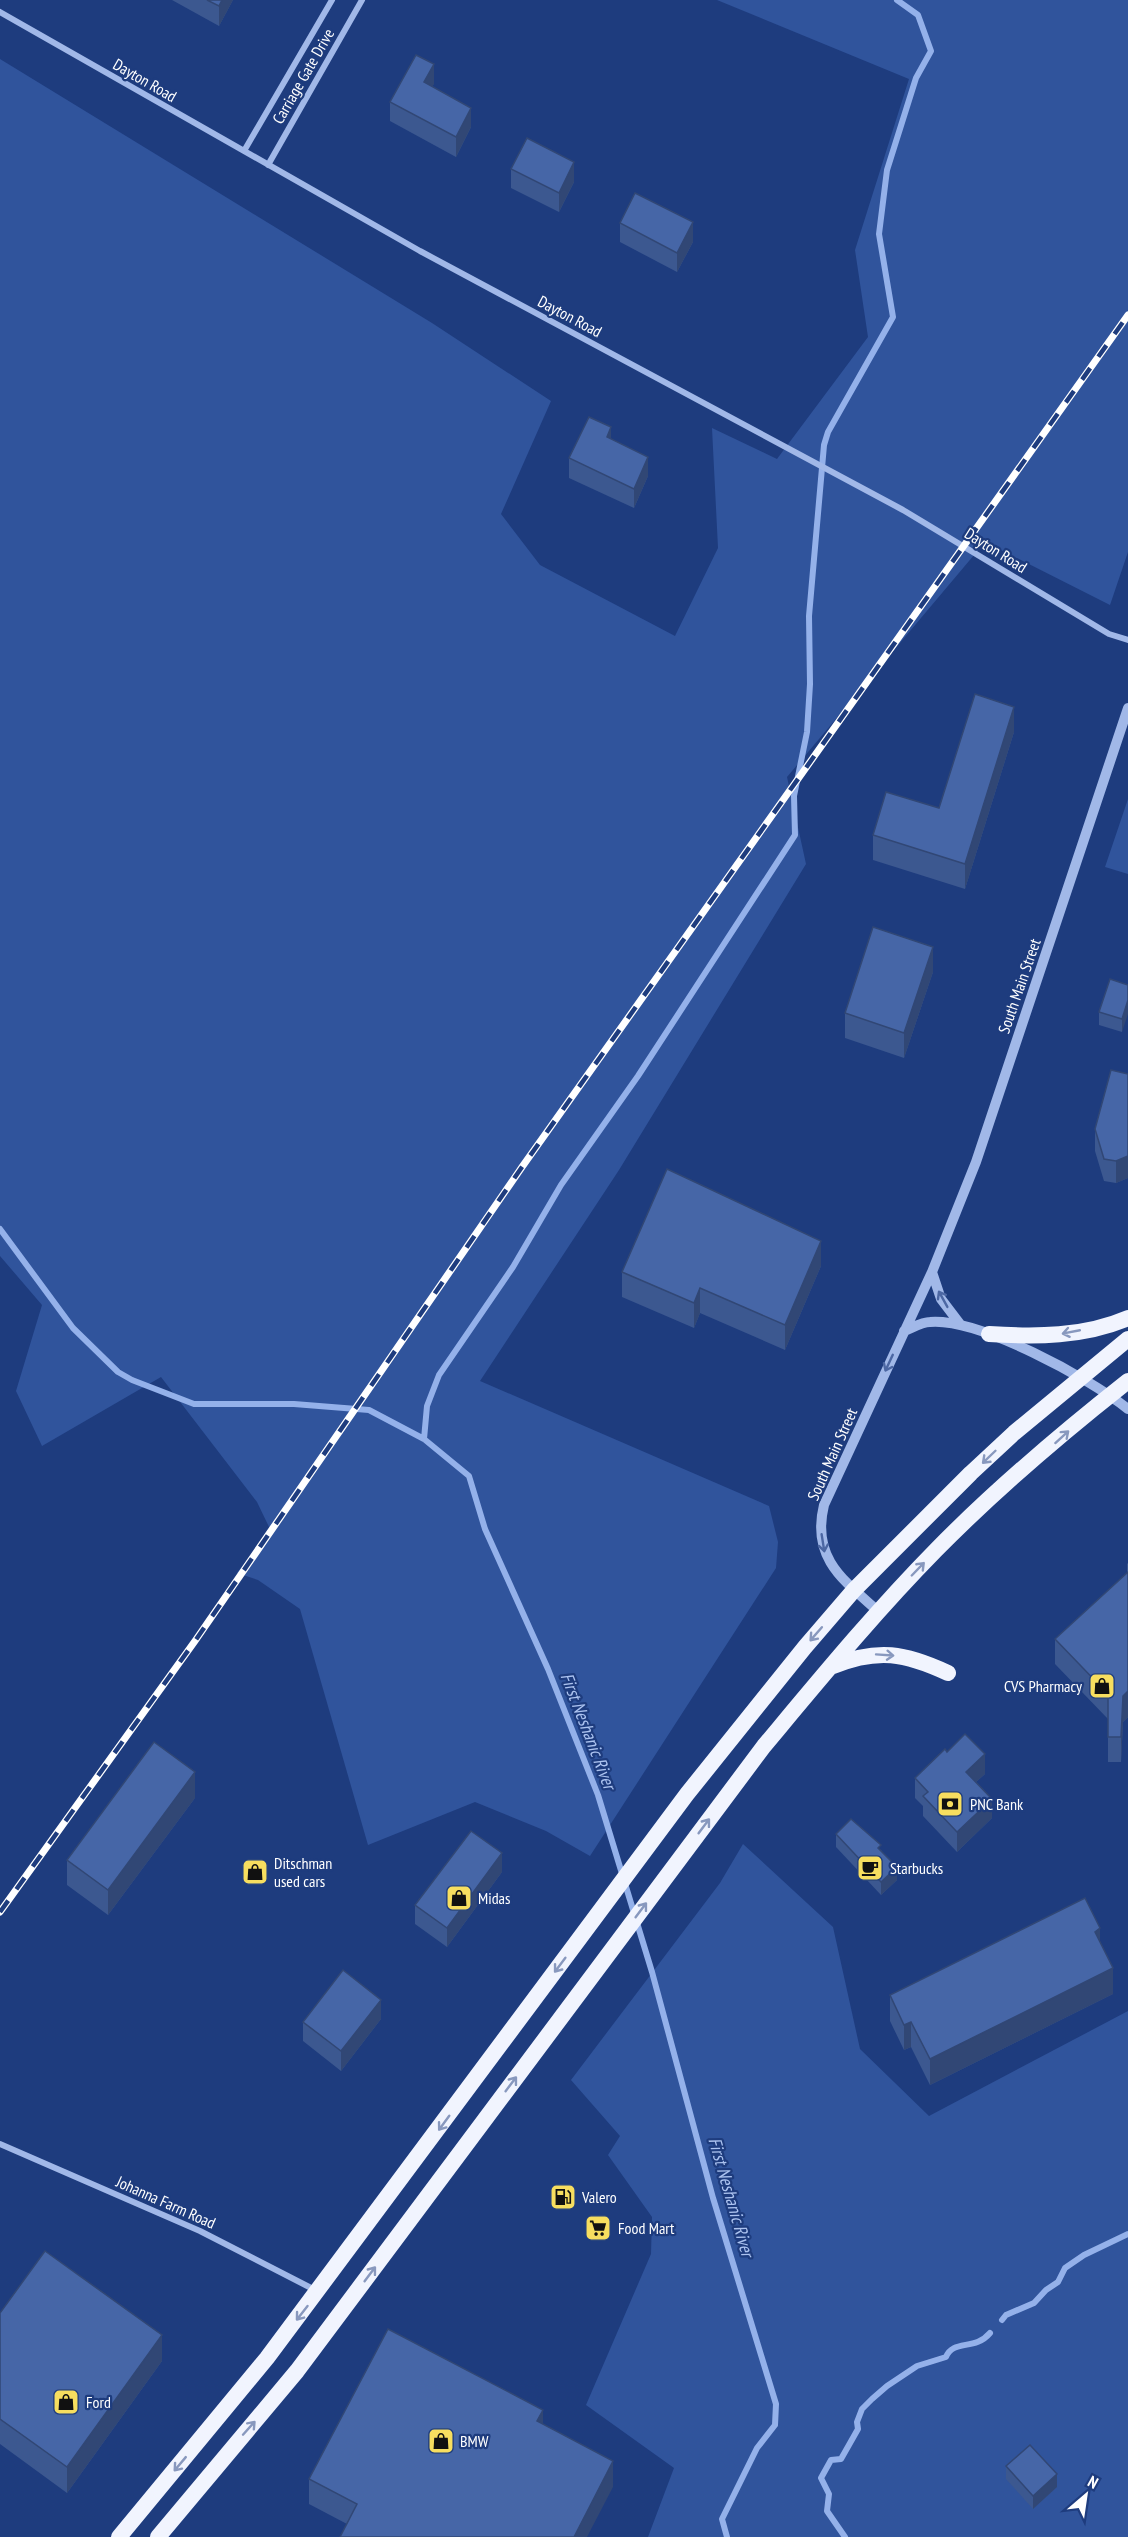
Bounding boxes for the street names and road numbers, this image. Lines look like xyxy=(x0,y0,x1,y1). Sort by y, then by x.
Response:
street label: Carriage Gate Drive xyxy=(268,25,338,127)
street label: Dayton Road xyxy=(110,54,180,106)
street label: Dayton Road xyxy=(535,291,606,341)
street label: Dayton Road xyxy=(961,523,1031,577)
street label: South Main Street xyxy=(993,935,1045,1036)
street label: South Main Street xyxy=(803,1404,862,1503)
street label: Johanna Farm Road xyxy=(112,2171,219,2233)

